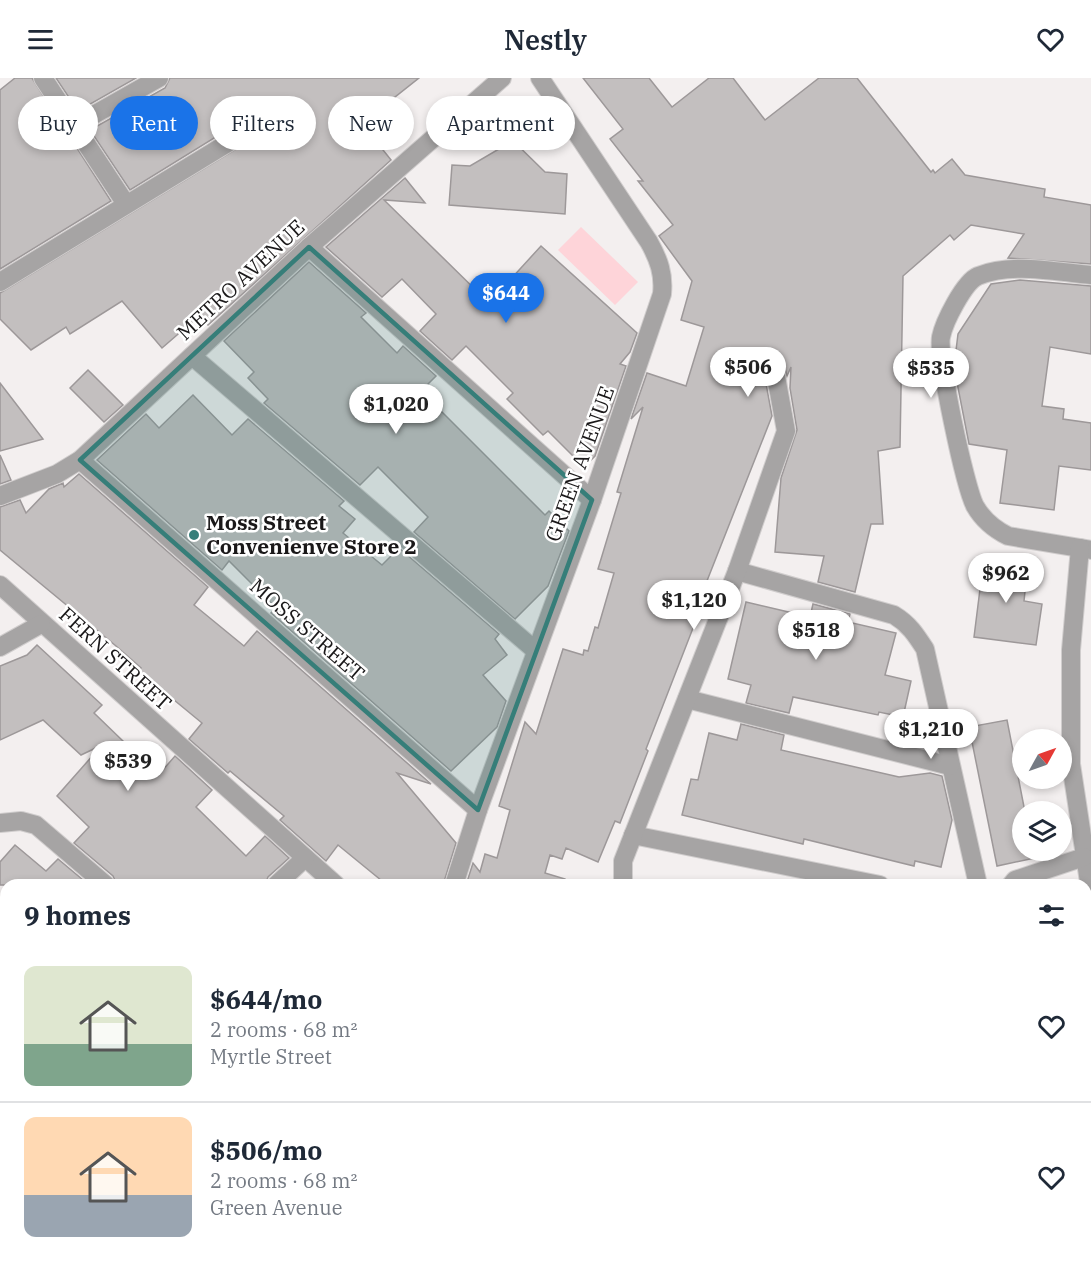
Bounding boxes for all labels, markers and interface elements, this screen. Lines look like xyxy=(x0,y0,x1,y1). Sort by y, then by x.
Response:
text: Nestly xyxy=(504,22,587,57)
icon: menu xyxy=(24,23,57,56)
icon: heart xyxy=(1034,23,1067,56)
chip: Buy xyxy=(18,96,98,150)
chip: Rent xyxy=(110,96,198,150)
chip: Filters xyxy=(210,96,316,150)
chip: New xyxy=(328,96,414,150)
chip: Apartment xyxy=(426,96,575,150)
street label: METRO AVENUE xyxy=(170,213,310,346)
pin: $644 xyxy=(470,273,542,324)
text: $644 xyxy=(482,279,530,306)
pin: $506 xyxy=(712,347,784,398)
pin: $535 xyxy=(895,348,967,399)
text: $506 xyxy=(724,353,772,380)
text: $535 xyxy=(907,354,955,381)
street label: GREEN AVENUE xyxy=(538,382,620,545)
pin: $1,020 xyxy=(347,384,445,435)
text: $1,020 xyxy=(363,390,429,417)
place label: Moss Street Convenienve Store 2 xyxy=(206,508,417,560)
marker: Moss Street Convenienve Store 2 xyxy=(187,528,201,542)
pin: $962 xyxy=(970,553,1042,604)
text: $962 xyxy=(982,559,1030,586)
street label: MOSS STREET xyxy=(244,572,371,687)
pin: $1,120 xyxy=(645,580,743,631)
text: $1,120 xyxy=(661,586,727,613)
street label: FERN STREET xyxy=(53,600,178,716)
pin: $518 xyxy=(780,610,852,661)
text: $518 xyxy=(792,616,840,643)
pin: $1,210 xyxy=(882,709,980,760)
text: $1,210 xyxy=(898,715,964,742)
north arrow xyxy=(1012,729,1072,789)
map controls xyxy=(1012,729,1072,861)
pin: $539 xyxy=(92,741,164,792)
text: $539 xyxy=(104,747,152,774)
button: layers xyxy=(1012,801,1072,861)
text: 9 homes xyxy=(24,898,131,932)
icon: filters xyxy=(1035,899,1068,932)
text: $644/mo xyxy=(210,982,322,1016)
icon: home xyxy=(72,990,144,1062)
icon: heart xyxy=(1035,1010,1068,1043)
text: 2 rooms · 68 m² xyxy=(210,1016,357,1043)
text: Myrtle Street xyxy=(210,1043,332,1070)
text: $506/mo xyxy=(210,1133,322,1167)
icon: home xyxy=(72,1141,144,1213)
icon: heart xyxy=(1035,1161,1068,1194)
text: 2 rooms · 68 m² xyxy=(210,1167,357,1194)
text: Green Avenue xyxy=(210,1194,342,1221)

